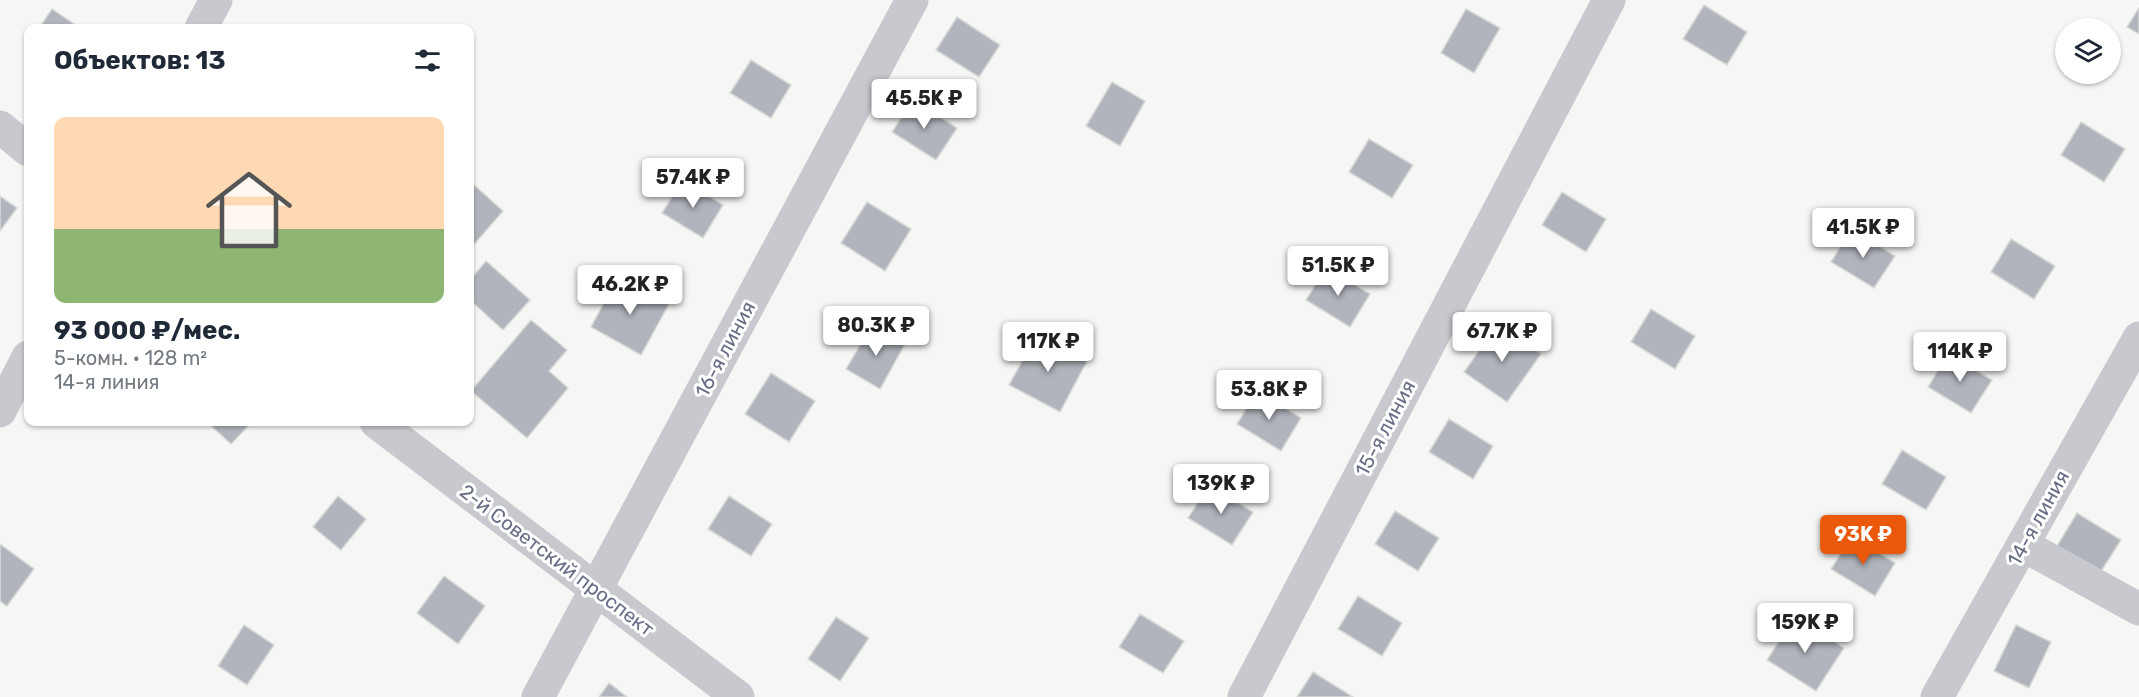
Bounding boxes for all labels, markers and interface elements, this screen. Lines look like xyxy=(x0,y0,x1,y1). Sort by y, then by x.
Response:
map controls xyxy=(2055,18,2121,84)
button: layers xyxy=(2055,18,2121,84)
icon: filters xyxy=(411,44,444,77)
text: Объектов: 13 xyxy=(54,45,226,76)
pin: 45.5K ₽ xyxy=(869,79,979,130)
text: 45.5K ₽ xyxy=(886,86,962,110)
icon: home xyxy=(195,156,303,264)
pin: 57.4K ₽ xyxy=(638,158,748,209)
text: 57.4K ₽ xyxy=(656,165,730,189)
pin: 41.5K ₽ xyxy=(1808,208,1918,259)
text: 41.5K ₽ xyxy=(1826,215,1900,239)
pin: 51.5K ₽ xyxy=(1283,246,1393,297)
text: 51.5K ₽ xyxy=(1301,253,1375,277)
pin: 46.2K ₽ xyxy=(575,265,685,316)
text: 46.2K ₽ xyxy=(591,272,669,296)
street label: 16-я линия xyxy=(690,297,760,401)
pin: 80.3K ₽ xyxy=(821,306,931,357)
pin: 67.7K ₽ xyxy=(1447,312,1557,363)
text: 80.3K ₽ xyxy=(837,313,915,337)
text: 93 000 ₽/мес. xyxy=(54,315,240,346)
text: 67.7K ₽ xyxy=(1466,319,1538,343)
pin: 117K ₽ xyxy=(999,322,1097,373)
text: 117K ₽ xyxy=(1016,329,1080,353)
pin: 114K ₽ xyxy=(1911,332,2009,383)
text: 114K ₽ xyxy=(1927,339,1993,363)
text: 5-комн. · 128 m² xyxy=(54,346,207,370)
text: 14-я линия xyxy=(54,370,160,394)
pin: 53.8K ₽ xyxy=(1214,370,1324,421)
street label: 15-я линия xyxy=(1350,376,1420,480)
text: 53.8K ₽ xyxy=(1230,377,1308,401)
pin: 139K ₽ xyxy=(1172,464,1270,515)
street label: 14-я линия xyxy=(2002,466,2074,570)
text: 139K ₽ xyxy=(1187,471,1255,495)
street label: 2-й Советский проспект xyxy=(455,479,659,641)
pin: 93K ₽ xyxy=(1821,515,1905,566)
text: 93K ₽ xyxy=(1834,522,1892,546)
pin: 159K ₽ xyxy=(1756,603,1854,654)
text: 159K ₽ xyxy=(1771,610,1839,634)

